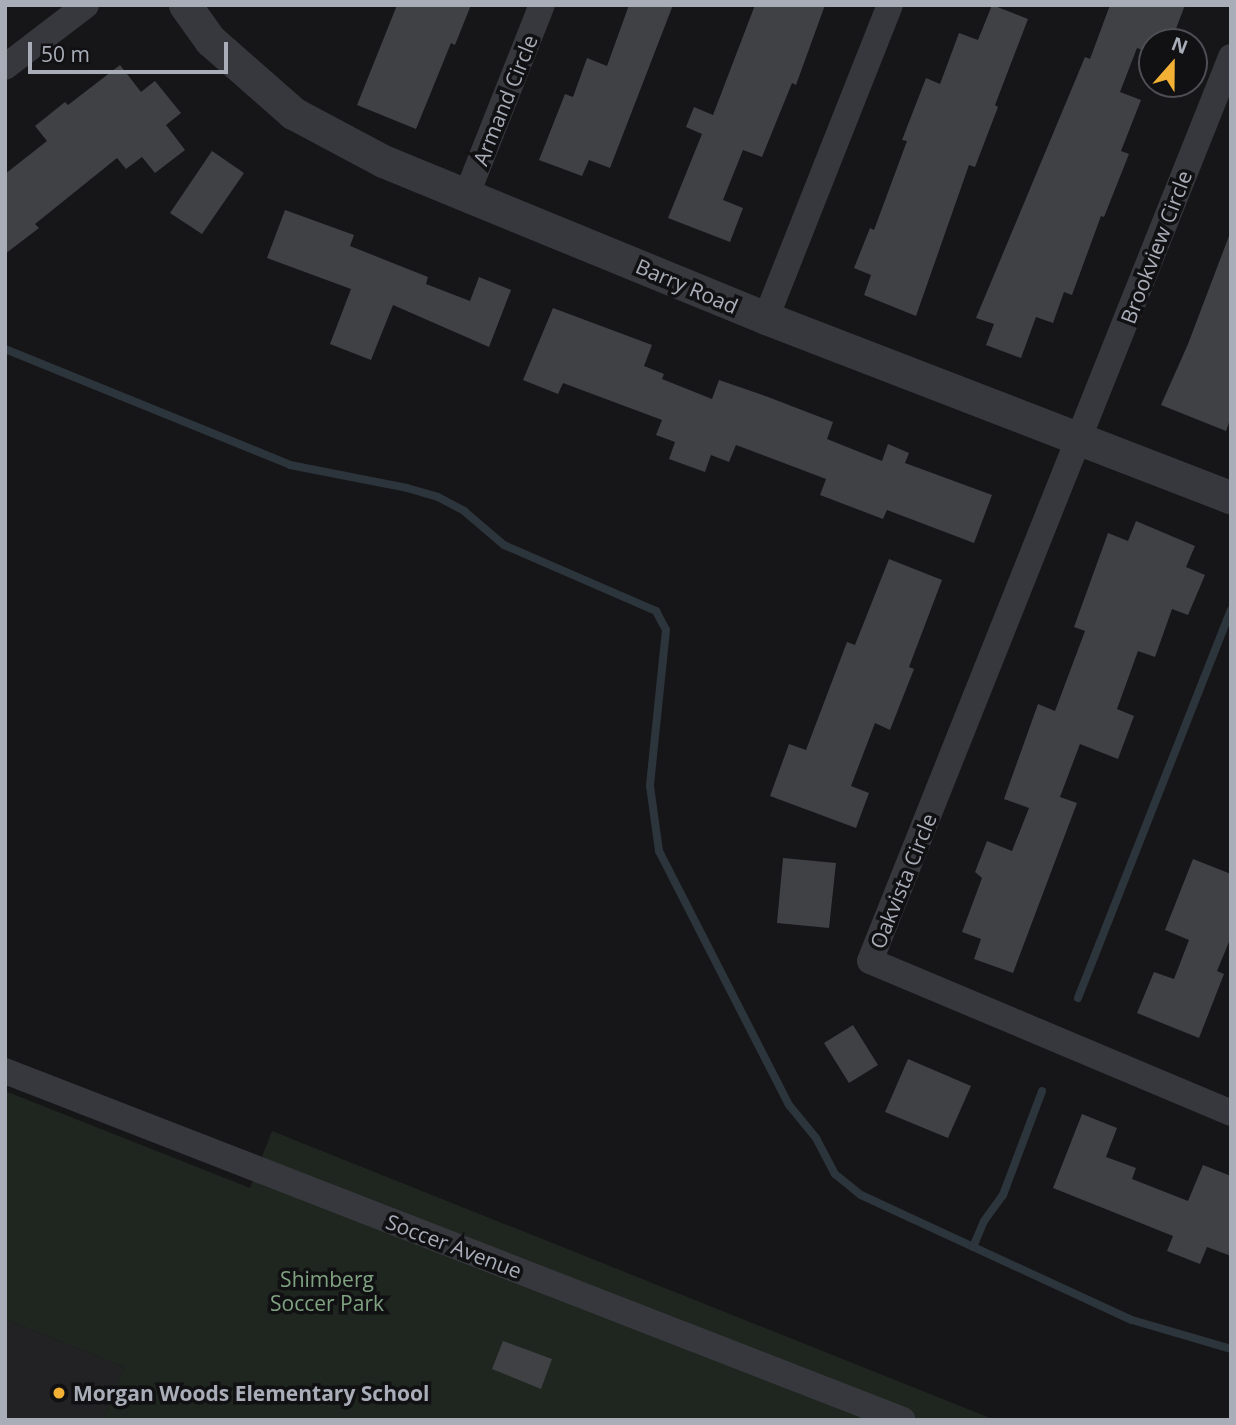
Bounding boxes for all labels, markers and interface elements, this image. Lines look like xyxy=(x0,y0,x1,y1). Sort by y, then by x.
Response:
scale bar xyxy=(32,28,231,72)
north arrow xyxy=(1138,28,1208,98)
text: N xyxy=(1168,30,1192,60)
street label: Armand Circle xyxy=(467,31,543,169)
text: 50 m xyxy=(41,40,90,68)
street label: Brookview Circle xyxy=(1115,167,1197,327)
street label: Barry Road xyxy=(632,253,742,319)
street label: Oakvista Circle xyxy=(864,810,942,952)
street label: Soccer Avenue xyxy=(383,1209,525,1283)
park label: Shimberg Soccer Park xyxy=(270,1266,384,1316)
place label: Morgan Woods Elementary School xyxy=(73,1380,429,1406)
marker: Morgan Woods Elementary School xyxy=(51,1385,67,1401)

